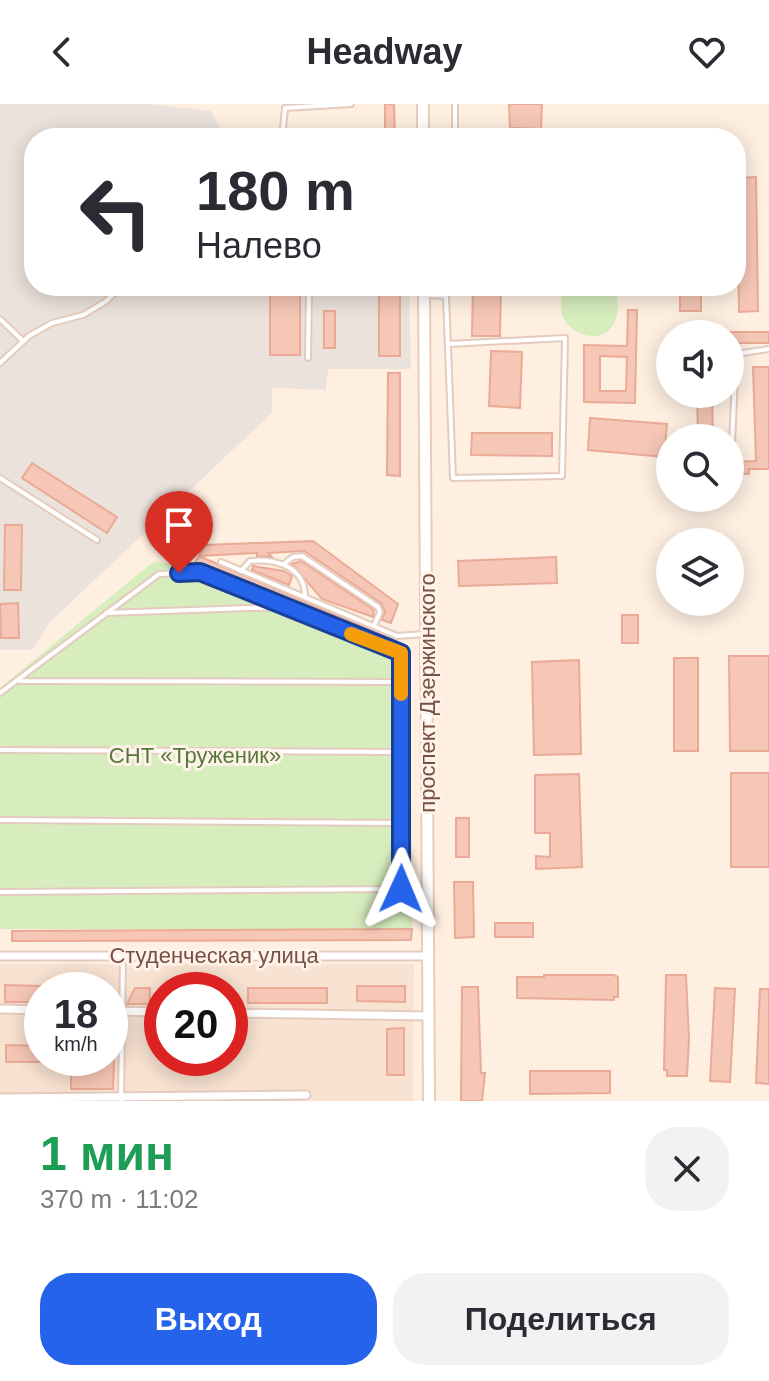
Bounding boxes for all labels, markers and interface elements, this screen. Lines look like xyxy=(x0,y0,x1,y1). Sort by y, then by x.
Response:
icon: back xyxy=(40,30,84,74)
icon: heart xyxy=(685,30,729,74)
text: Headway xyxy=(306,31,463,72)
text: 180 m xyxy=(196,159,355,222)
icon: left xyxy=(64,160,168,264)
text: Налево xyxy=(196,225,322,266)
map controls xyxy=(656,320,744,616)
button: sound xyxy=(656,320,744,408)
button: search xyxy=(656,424,744,512)
pin xyxy=(145,491,213,573)
icon: arrive xyxy=(157,503,201,547)
button: layers xyxy=(656,528,744,616)
street label: проспект Дзержинского xyxy=(415,573,440,813)
park label: СНТ «Труженик» xyxy=(109,743,281,768)
position arrow xyxy=(359,847,443,931)
street label: Студенческая улица xyxy=(109,943,319,968)
speed limit sign: 20 xyxy=(144,972,248,1076)
text: 18 xyxy=(54,992,98,1036)
text: km/h xyxy=(54,1033,98,1055)
text: 1 мин xyxy=(40,1127,174,1180)
button: close xyxy=(645,1127,729,1211)
text: 370 m · 11:02 xyxy=(40,1184,199,1214)
button: Выход xyxy=(40,1273,377,1365)
button: Поделиться xyxy=(393,1273,729,1365)

